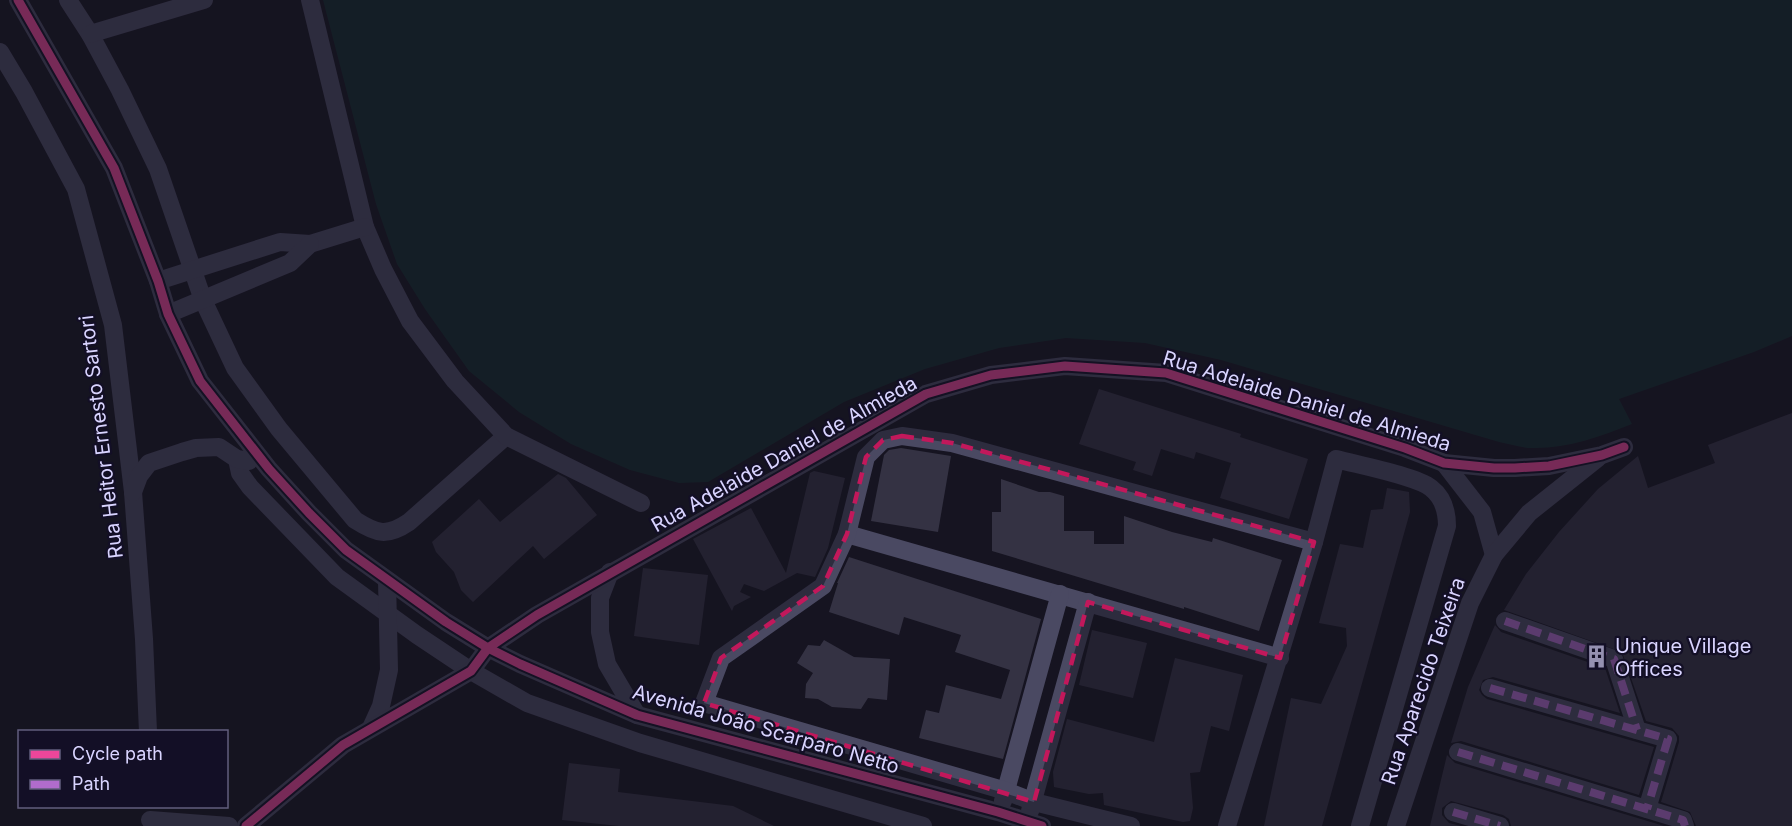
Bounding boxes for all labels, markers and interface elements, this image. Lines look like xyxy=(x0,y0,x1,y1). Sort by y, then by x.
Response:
street label: Rua Heitor Ernesto Sartori xyxy=(74,314,128,560)
street label: Rua Adelaide Daniel de Almieda xyxy=(1160,346,1454,456)
street label: Rua Adelaide Daniel de Almieda xyxy=(647,371,921,537)
street label: Rua Aparecido Teixeira xyxy=(1376,574,1470,788)
place label: Unique Village Offices xyxy=(1615,634,1751,681)
building icon: Unique Village Offices xyxy=(1584,644,1610,670)
street label: Avenida João Scarparo Netto xyxy=(630,679,902,779)
legend xyxy=(18,730,228,808)
text: Cycle path xyxy=(72,743,163,764)
text: Path xyxy=(72,773,110,794)

